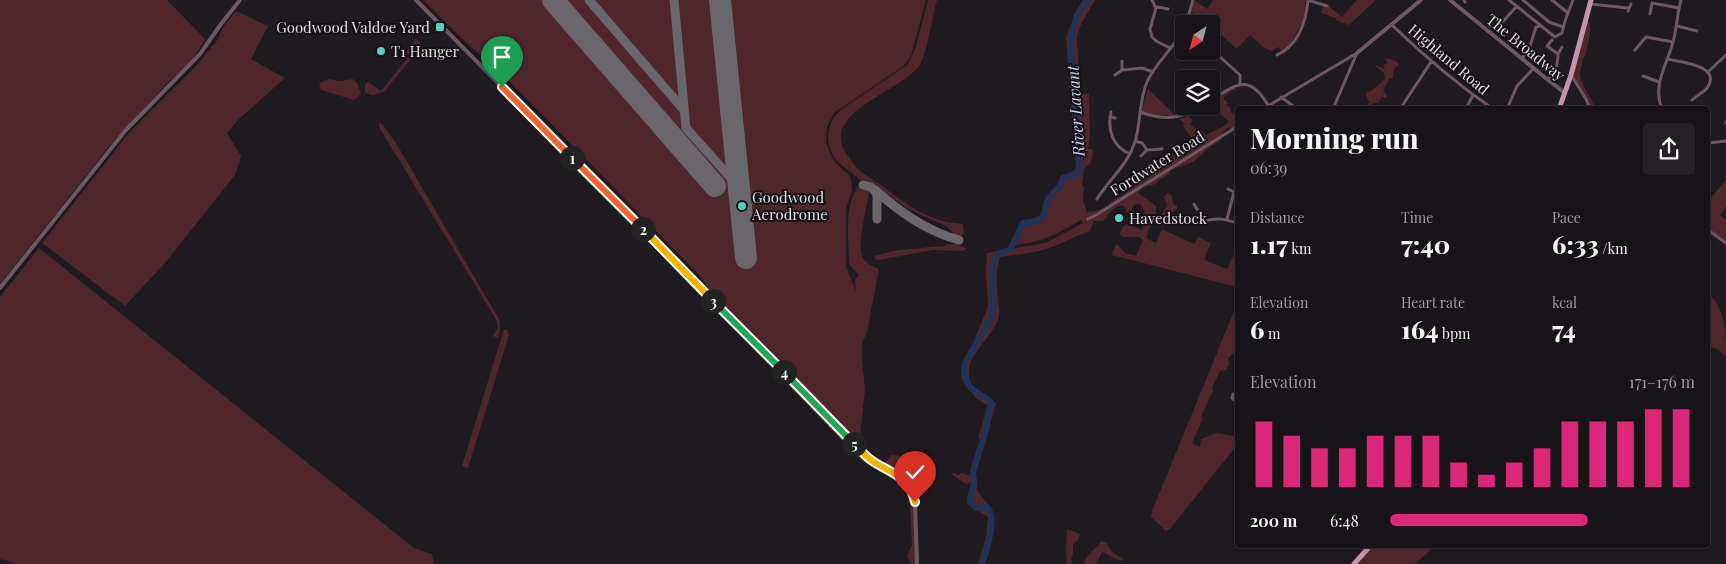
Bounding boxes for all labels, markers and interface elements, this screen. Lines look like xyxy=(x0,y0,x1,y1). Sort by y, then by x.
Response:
street label: The Broadway xyxy=(1482,9,1570,85)
north arrow xyxy=(1175,15,1220,60)
map controls xyxy=(1175,15,1220,115)
place label: Goodwood Valdoe Yard xyxy=(276,17,430,37)
street label: Highland Road xyxy=(1404,19,1494,99)
marker: Goodwood Valdoe Yard xyxy=(434,21,446,33)
pin xyxy=(481,36,523,87)
place label: T1 Hanger xyxy=(391,41,460,61)
icon: arrive xyxy=(488,43,516,71)
marker: T1 Hanger xyxy=(375,45,387,57)
water label: River Lavant xyxy=(1061,64,1089,158)
button: layers xyxy=(1175,70,1220,115)
text: Morning run xyxy=(1250,119,1419,156)
button: share xyxy=(1643,123,1695,175)
street label: Fordwater Road xyxy=(1106,126,1208,200)
pin: 1 xyxy=(560,146,584,170)
text: 1 xyxy=(570,149,575,168)
text: 06:39 xyxy=(1250,157,1288,178)
place label: Goodwood Aerodrome xyxy=(751,187,828,224)
marker: Goodwood Aerodrome xyxy=(736,200,748,212)
place label: Havedstock xyxy=(1129,208,1208,228)
text: Distance xyxy=(1250,208,1305,227)
text: Time xyxy=(1401,208,1433,227)
text: Pace xyxy=(1552,208,1581,227)
marker: Havedstock xyxy=(1113,212,1125,224)
pin: 2 xyxy=(630,216,656,242)
text: 2 xyxy=(640,220,647,239)
text: 1.17 xyxy=(1250,227,1288,260)
text: 7:40 xyxy=(1401,227,1450,260)
text: 6:33 xyxy=(1552,227,1599,260)
text: km xyxy=(1288,239,1311,258)
text: /km xyxy=(1599,239,1628,258)
pin: 3 xyxy=(700,288,726,314)
text: 3 xyxy=(710,292,717,311)
text: Elevation xyxy=(1250,293,1308,312)
text: Heart rate xyxy=(1401,293,1465,312)
text: kcal xyxy=(1552,293,1577,312)
text: 6 xyxy=(1250,312,1264,345)
text: 164 xyxy=(1401,312,1439,345)
text: 74 xyxy=(1552,312,1576,345)
text: m xyxy=(1264,324,1280,343)
text: bpm xyxy=(1439,324,1471,343)
pin: 4 xyxy=(772,360,796,384)
text: 4 xyxy=(781,363,788,382)
text: Elevation xyxy=(1250,371,1317,392)
text: 171–176 m xyxy=(1629,371,1695,392)
pin: 5 xyxy=(842,432,866,456)
text: 5 xyxy=(851,435,858,454)
pin xyxy=(894,451,936,502)
icon: check xyxy=(901,458,929,486)
text: 200 m xyxy=(1250,510,1297,531)
text: 6:48 xyxy=(1330,510,1359,531)

